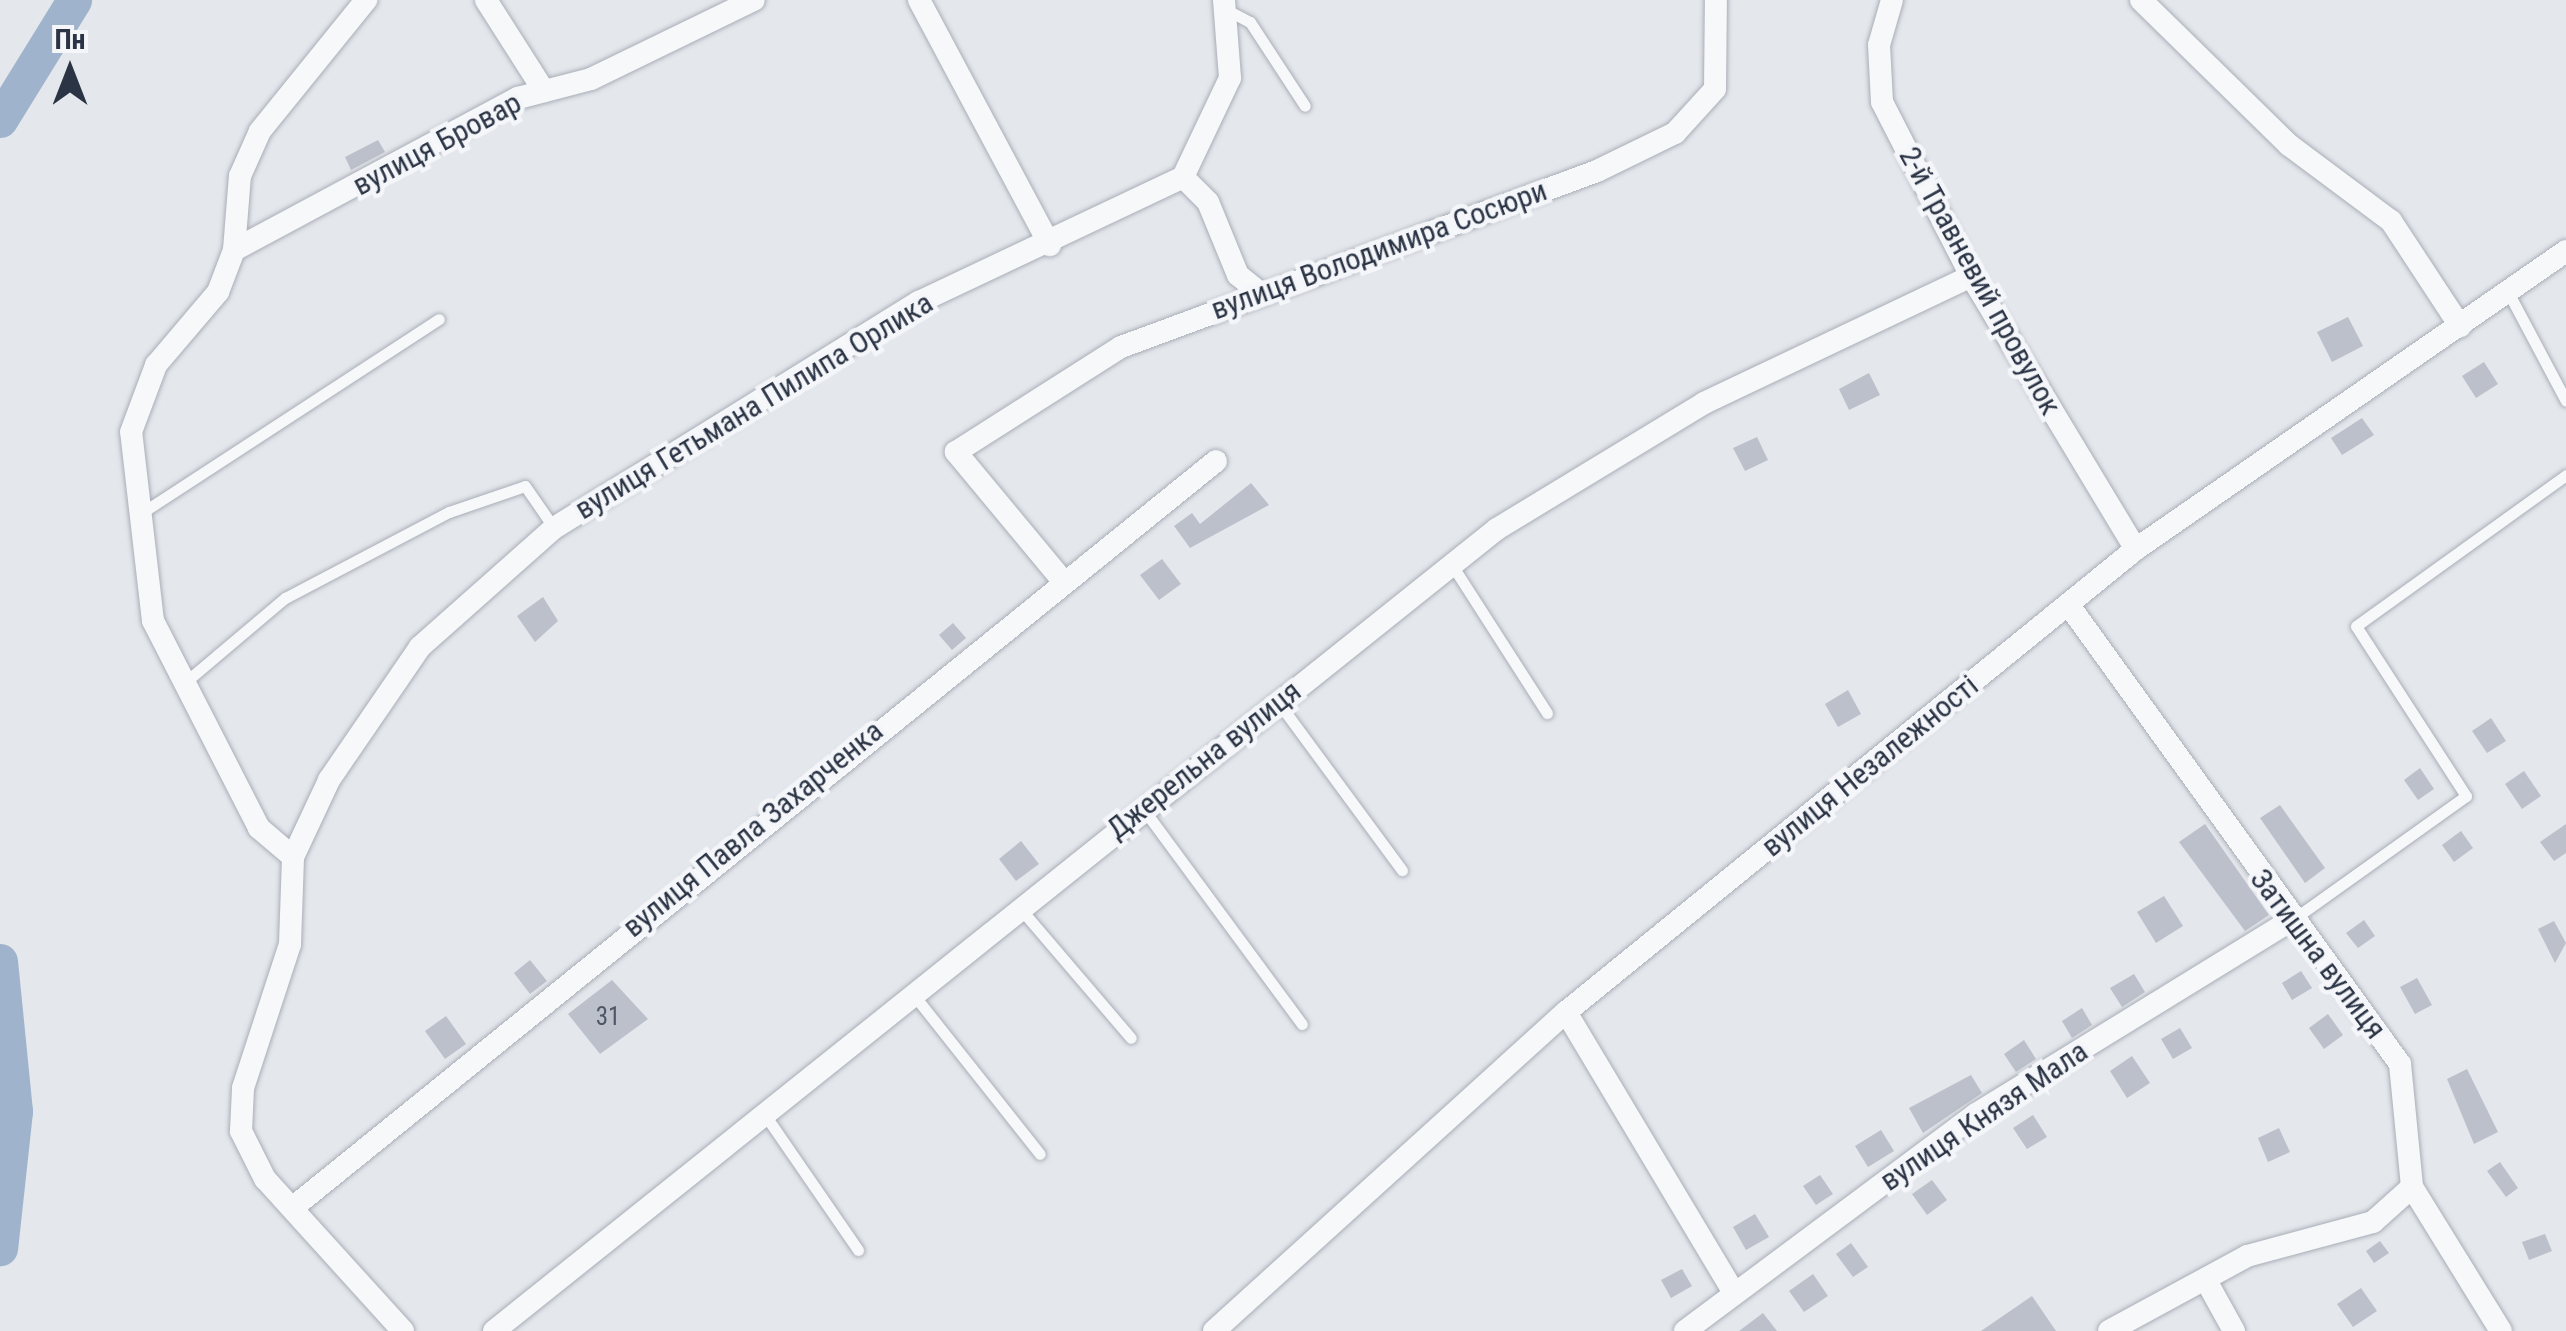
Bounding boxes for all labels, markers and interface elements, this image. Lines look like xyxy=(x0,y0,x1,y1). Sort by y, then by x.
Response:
north arrow xyxy=(20,20,120,120)
text: Пн xyxy=(54,23,86,56)
street label: вулиця Бровар xyxy=(347,85,527,203)
street label: 2-й Травневий провулок xyxy=(1891,141,2069,421)
street label: вулиця Володимира Сосюри xyxy=(1206,172,1552,328)
street label: вулиця Гетьмана Пилипа Орлика xyxy=(569,285,939,527)
street label: вулиця Незалежності xyxy=(1754,668,1986,864)
street label: Джерельна вулиця xyxy=(1100,673,1308,847)
street label: вулиця Павла Захарченка xyxy=(616,713,890,945)
street label: Затишна вулиця xyxy=(2242,862,2394,1046)
house number: 31 xyxy=(596,1002,620,1032)
street label: вулиця Князя Мала xyxy=(1873,1033,2095,1199)

